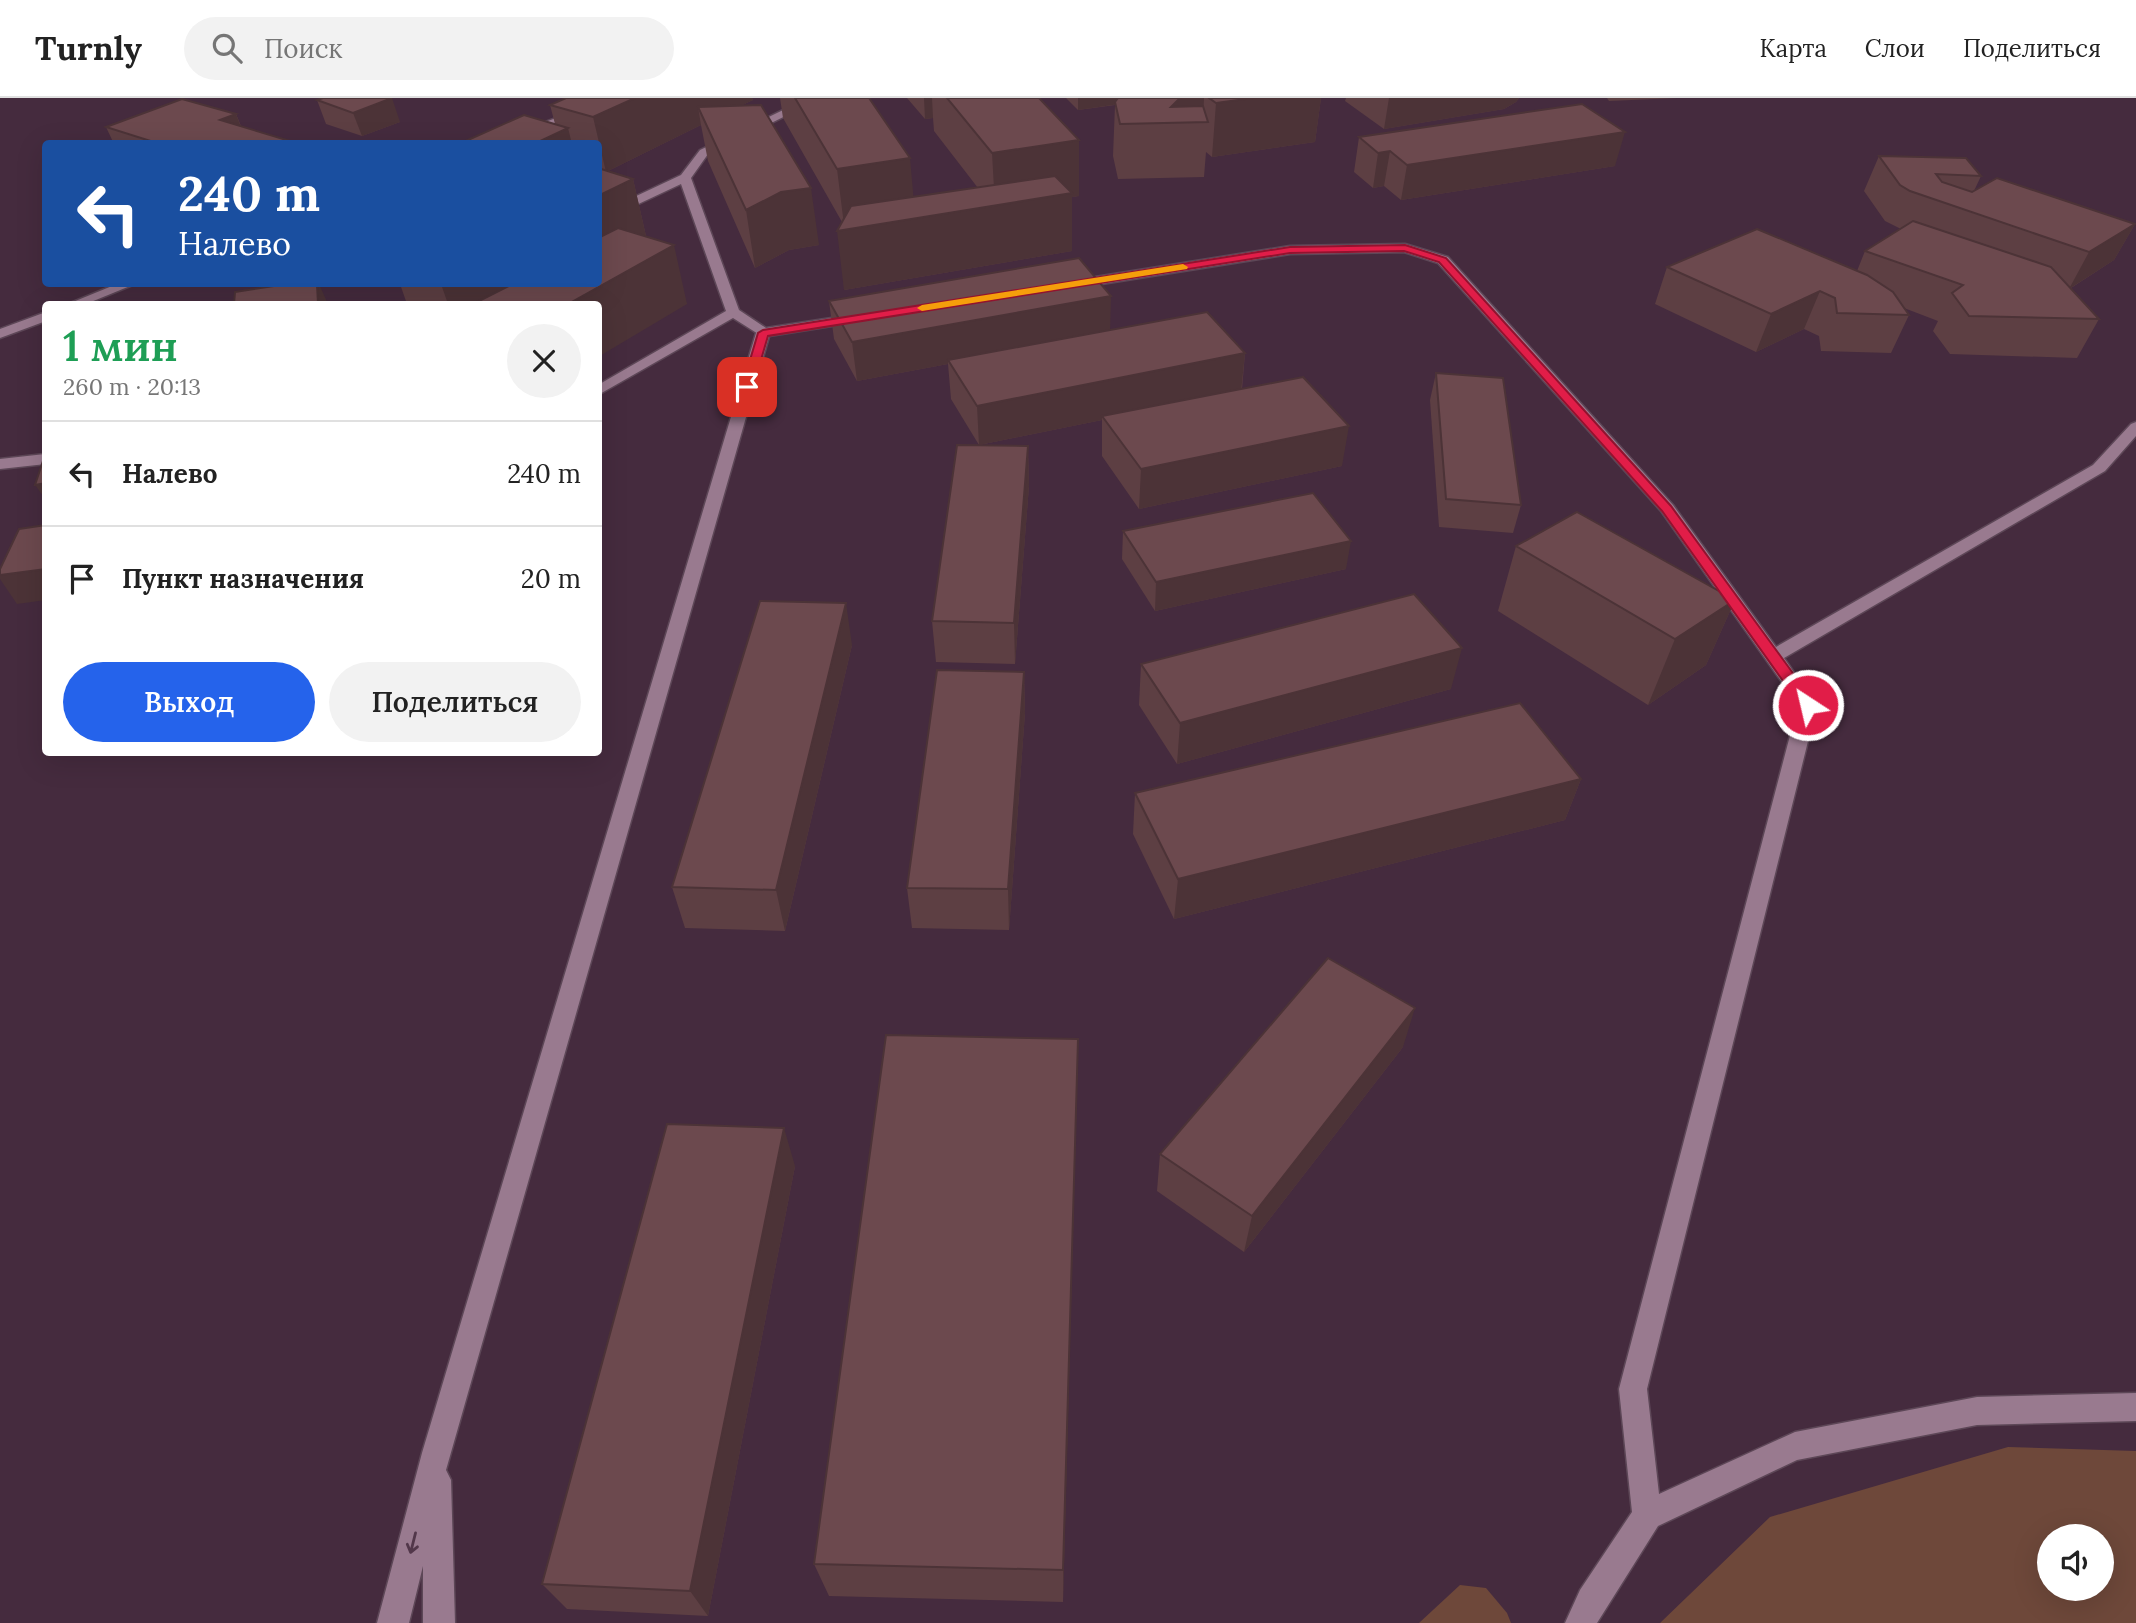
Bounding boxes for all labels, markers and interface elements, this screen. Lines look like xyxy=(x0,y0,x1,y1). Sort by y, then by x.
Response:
search box xyxy=(184,17,674,80)
text: Turnly xyxy=(35,27,142,69)
icon: search xyxy=(208,29,246,67)
text: Поиск xyxy=(264,32,342,65)
text: Карта xyxy=(1759,33,1827,64)
text: Слои xyxy=(1865,33,1925,64)
text: Поделиться xyxy=(1963,33,2101,64)
text: 240 m xyxy=(178,162,320,224)
icon: left xyxy=(63,168,154,259)
text: Налево xyxy=(178,223,291,264)
text: 1 мин xyxy=(63,319,178,373)
button: close xyxy=(507,324,581,398)
pin xyxy=(717,357,777,417)
icon: arrive xyxy=(728,368,766,406)
text: 260 m · 20:13 xyxy=(63,372,201,401)
icon: left xyxy=(63,455,101,493)
text: Налево xyxy=(122,457,218,490)
text: 240 m xyxy=(507,457,581,490)
icon: arrive xyxy=(63,560,101,598)
text: Пункт назначения xyxy=(122,562,364,595)
text: 20 m xyxy=(521,562,581,595)
button: Выход xyxy=(63,662,315,742)
button: Поделиться xyxy=(329,662,581,742)
position arrow xyxy=(1771,668,1845,742)
map controls xyxy=(2037,1524,2114,1601)
button: sound xyxy=(2037,1524,2114,1601)
one-way arrow xyxy=(406,1532,419,1554)

